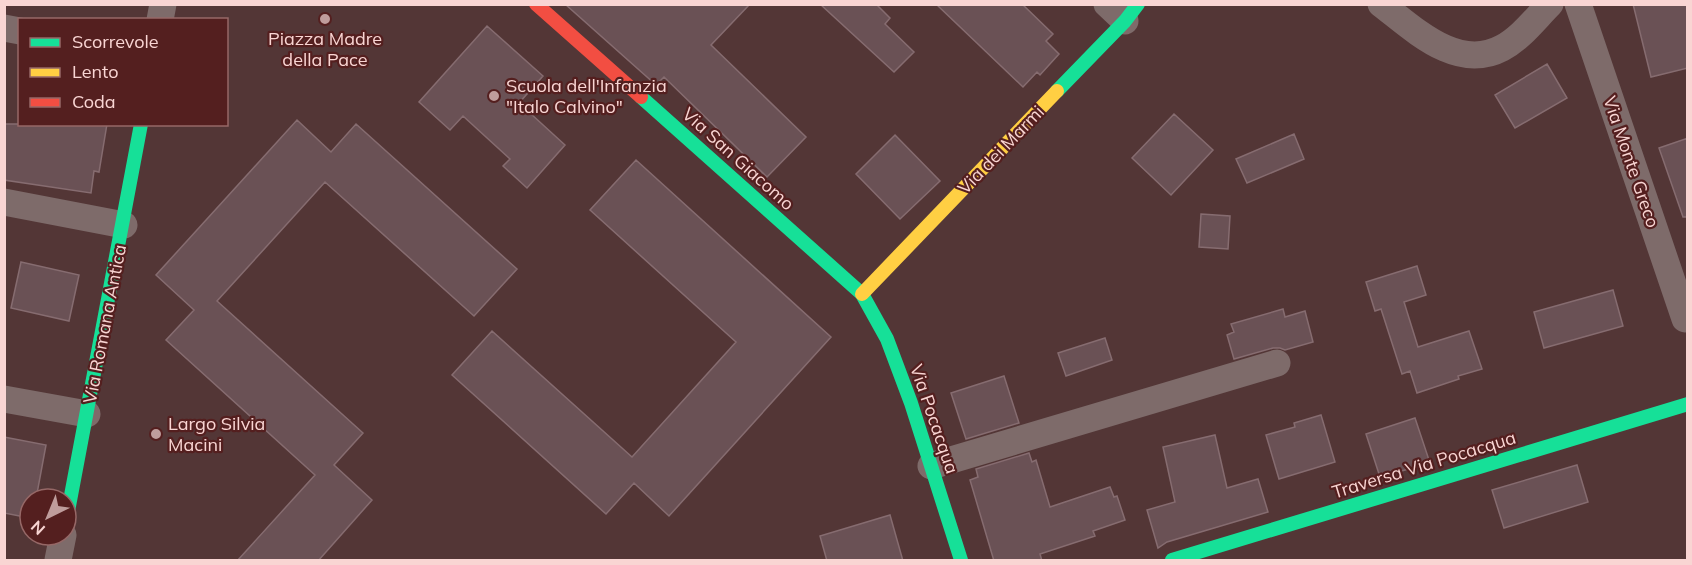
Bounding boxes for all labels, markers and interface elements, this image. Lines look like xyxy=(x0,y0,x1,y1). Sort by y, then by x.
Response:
marker: Piazza Madre della Pace xyxy=(318,12,332,26)
legend xyxy=(18,18,228,126)
place label: Piazza Madre della Pace xyxy=(268,27,382,71)
text: Scorrevole xyxy=(72,30,159,53)
text: Lento xyxy=(72,60,119,83)
place label: Scuola dell'Infanzia "Italo Calvino" xyxy=(506,74,667,118)
marker: Scuola dell'Infanzia "Italo Calvino" xyxy=(487,89,501,103)
text: Coda xyxy=(72,90,116,113)
street label: Via Monte Greco xyxy=(1598,93,1665,231)
street label: Via dei Marmi xyxy=(952,100,1049,199)
street label: Via San Giacomo xyxy=(678,102,799,215)
street label: Via Romana Antica xyxy=(78,242,131,405)
street label: Via Pocacqua xyxy=(905,361,964,477)
place label: Largo Silvia Macini xyxy=(168,412,265,456)
street label: Traversa Via Pocacqua xyxy=(1329,426,1519,503)
marker: Largo Silvia Macini xyxy=(149,427,163,441)
north arrow xyxy=(18,487,78,547)
text: N xyxy=(27,517,49,539)

